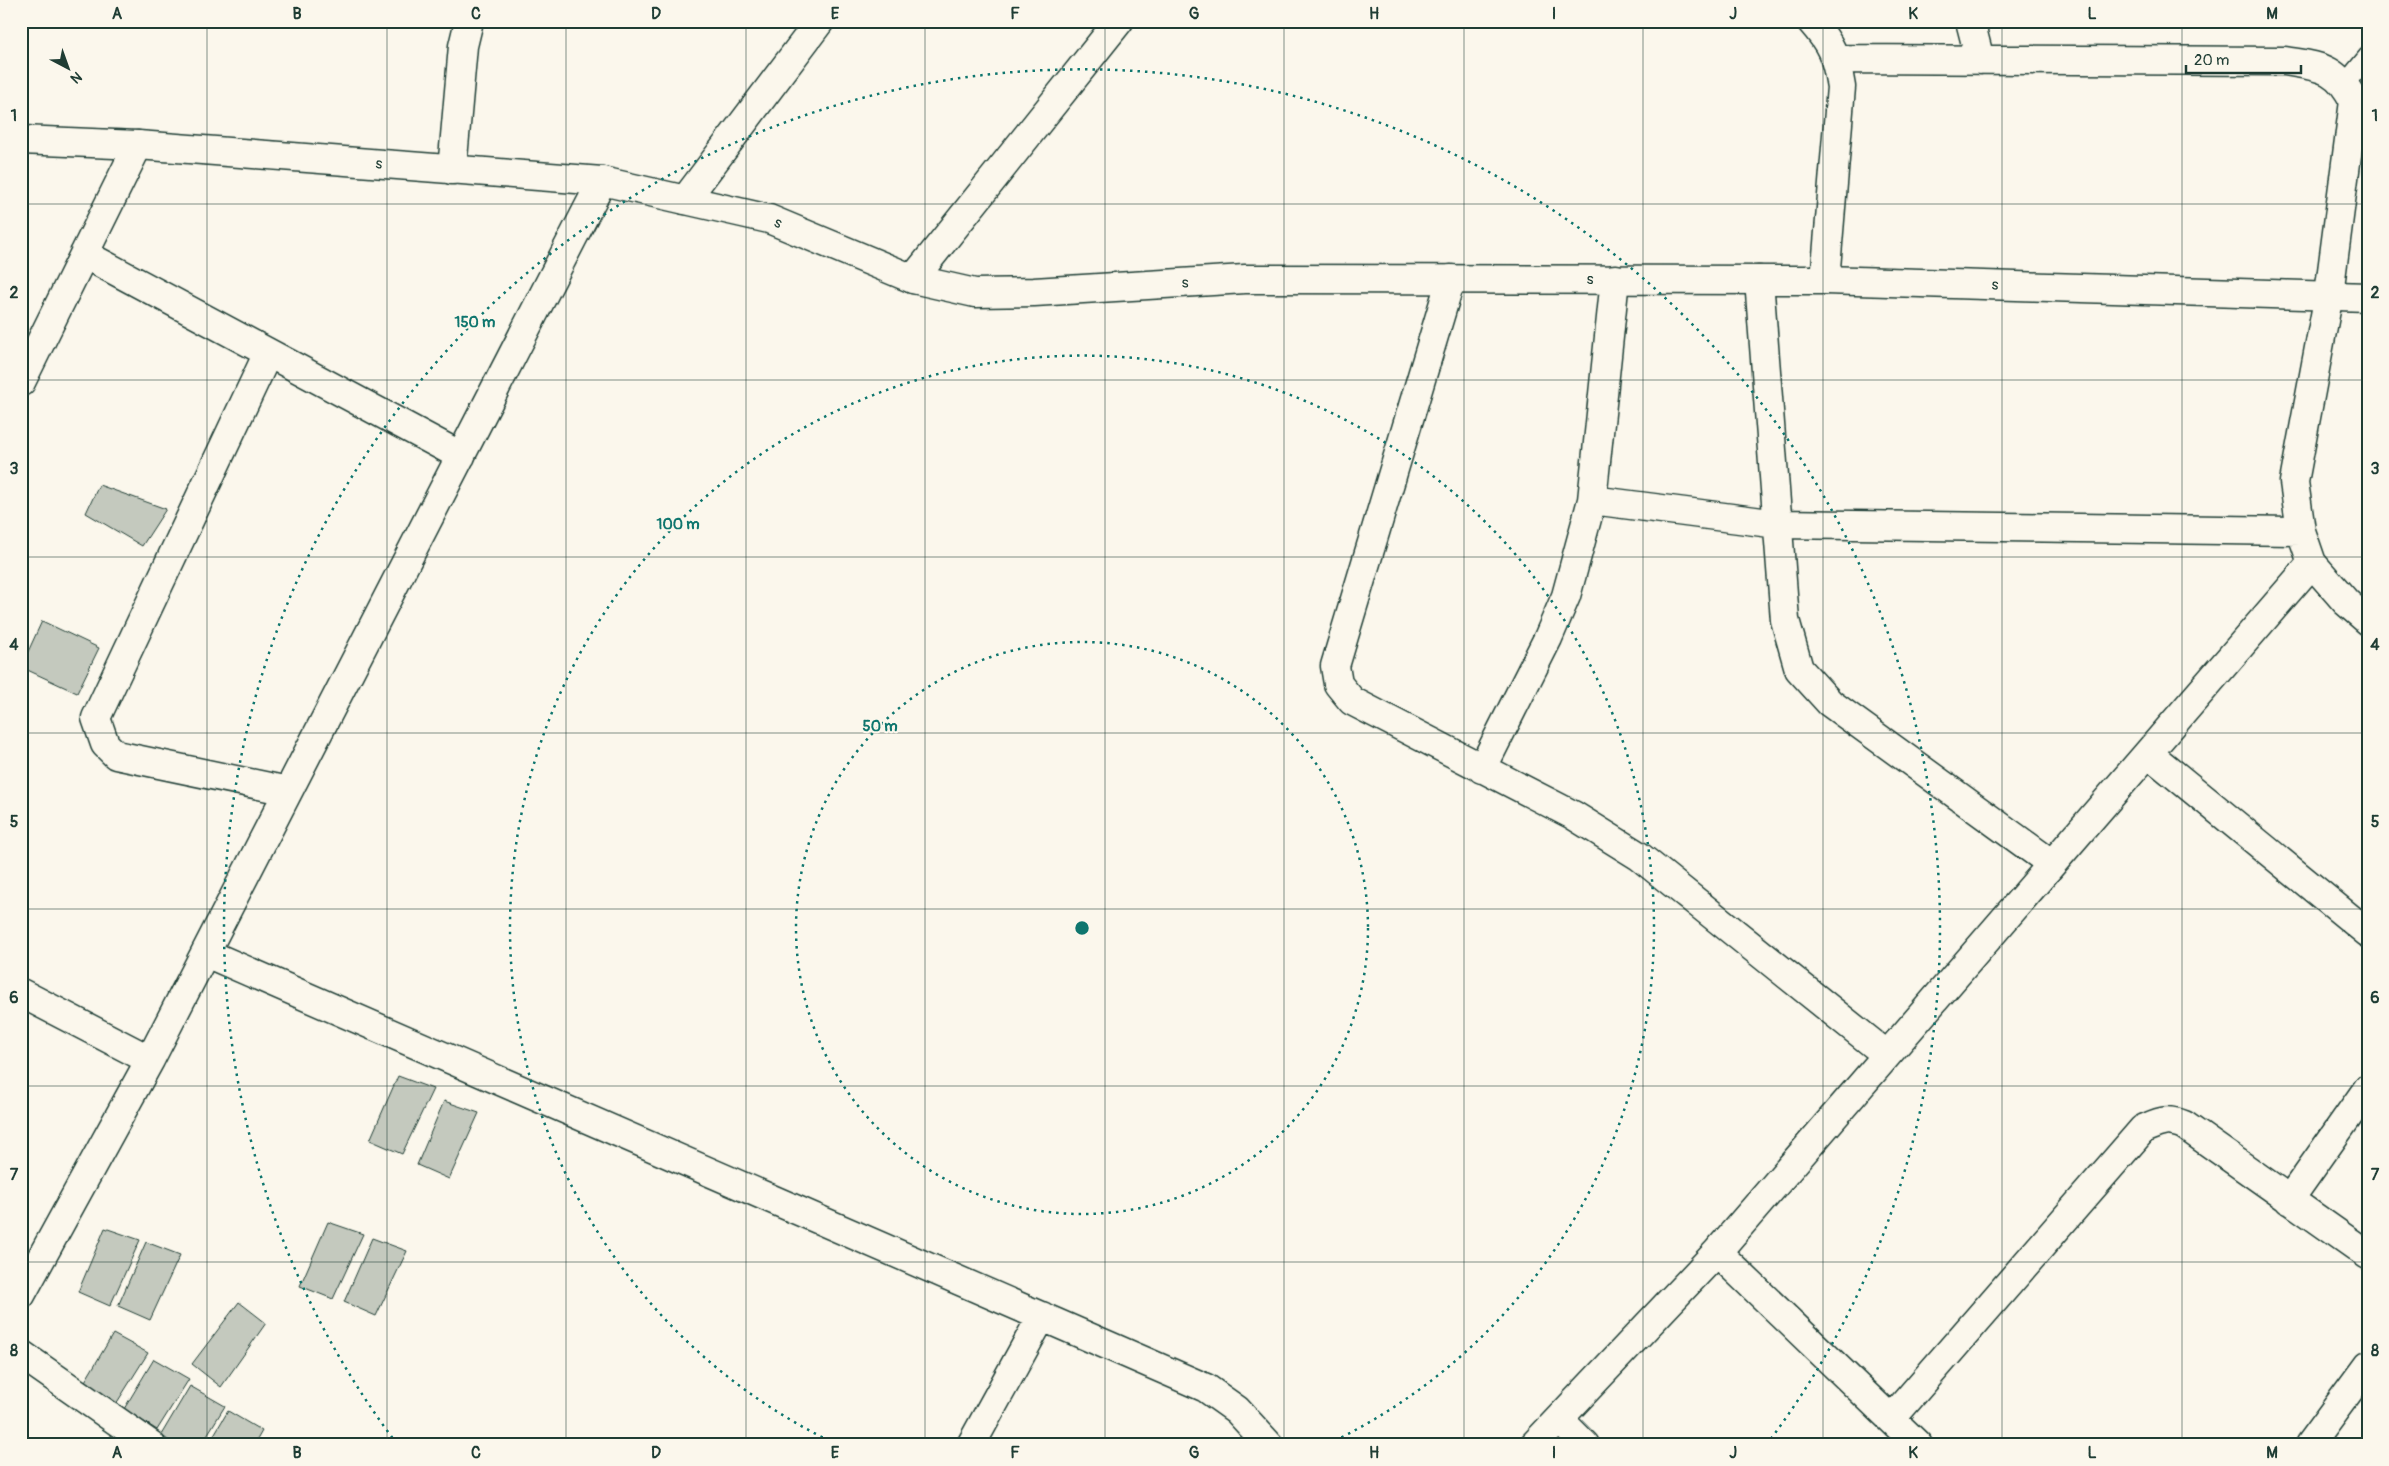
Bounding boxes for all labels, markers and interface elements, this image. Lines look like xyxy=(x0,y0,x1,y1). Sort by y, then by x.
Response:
text: A xyxy=(112,4,123,24)
text: B xyxy=(292,4,302,24)
text: C xyxy=(471,4,481,24)
text: D xyxy=(651,4,661,24)
text: E xyxy=(831,4,840,24)
text: F xyxy=(1010,4,1020,24)
text: G xyxy=(1189,4,1200,24)
text: H xyxy=(1369,4,1379,24)
text: I xyxy=(1552,4,1556,24)
text: J xyxy=(1729,4,1737,24)
text: K xyxy=(1908,4,1918,24)
text: L xyxy=(2087,4,2097,24)
text: M xyxy=(2266,4,2278,24)
north arrow xyxy=(42,42,92,92)
scale bar xyxy=(2186,42,2302,74)
text: 20 m xyxy=(2194,51,2229,70)
text: N xyxy=(67,68,85,87)
text: 1 xyxy=(11,106,17,126)
text: 1 xyxy=(2372,106,2378,126)
street label: s xyxy=(375,154,383,174)
street label: s xyxy=(771,213,785,233)
street label: s xyxy=(1587,270,1594,289)
street label: s xyxy=(1181,273,1189,293)
street label: s xyxy=(1991,275,1999,295)
text: 2 xyxy=(10,283,19,303)
text: 2 xyxy=(2371,283,2380,303)
text: 150 m xyxy=(455,313,495,332)
text: 3 xyxy=(10,459,19,479)
text: 3 xyxy=(2371,459,2380,479)
text: 100 m xyxy=(657,515,699,534)
text: 4 xyxy=(9,635,19,655)
text: 4 xyxy=(2370,635,2380,655)
text: 50 m xyxy=(863,717,897,736)
text: 5 xyxy=(10,812,19,832)
text: 5 xyxy=(2371,812,2380,832)
centre of rings xyxy=(1073,919,1091,937)
text: 6 xyxy=(9,988,19,1008)
text: 6 xyxy=(2370,988,2380,1008)
text: 7 xyxy=(10,1165,19,1185)
text: 7 xyxy=(2371,1165,2380,1185)
text: 8 xyxy=(10,1341,18,1361)
text: 8 xyxy=(2371,1341,2379,1361)
text: A xyxy=(112,1443,123,1463)
text: B xyxy=(292,1443,302,1463)
text: C xyxy=(471,1443,481,1463)
text: D xyxy=(651,1443,661,1463)
text: E xyxy=(831,1443,840,1463)
text: F xyxy=(1010,1443,1020,1463)
text: G xyxy=(1189,1443,1200,1463)
text: H xyxy=(1369,1443,1379,1463)
text: I xyxy=(1552,1443,1556,1463)
text: J xyxy=(1729,1443,1737,1463)
text: K xyxy=(1908,1443,1918,1463)
text: L xyxy=(2087,1443,2097,1463)
text: M xyxy=(2266,1443,2278,1463)

